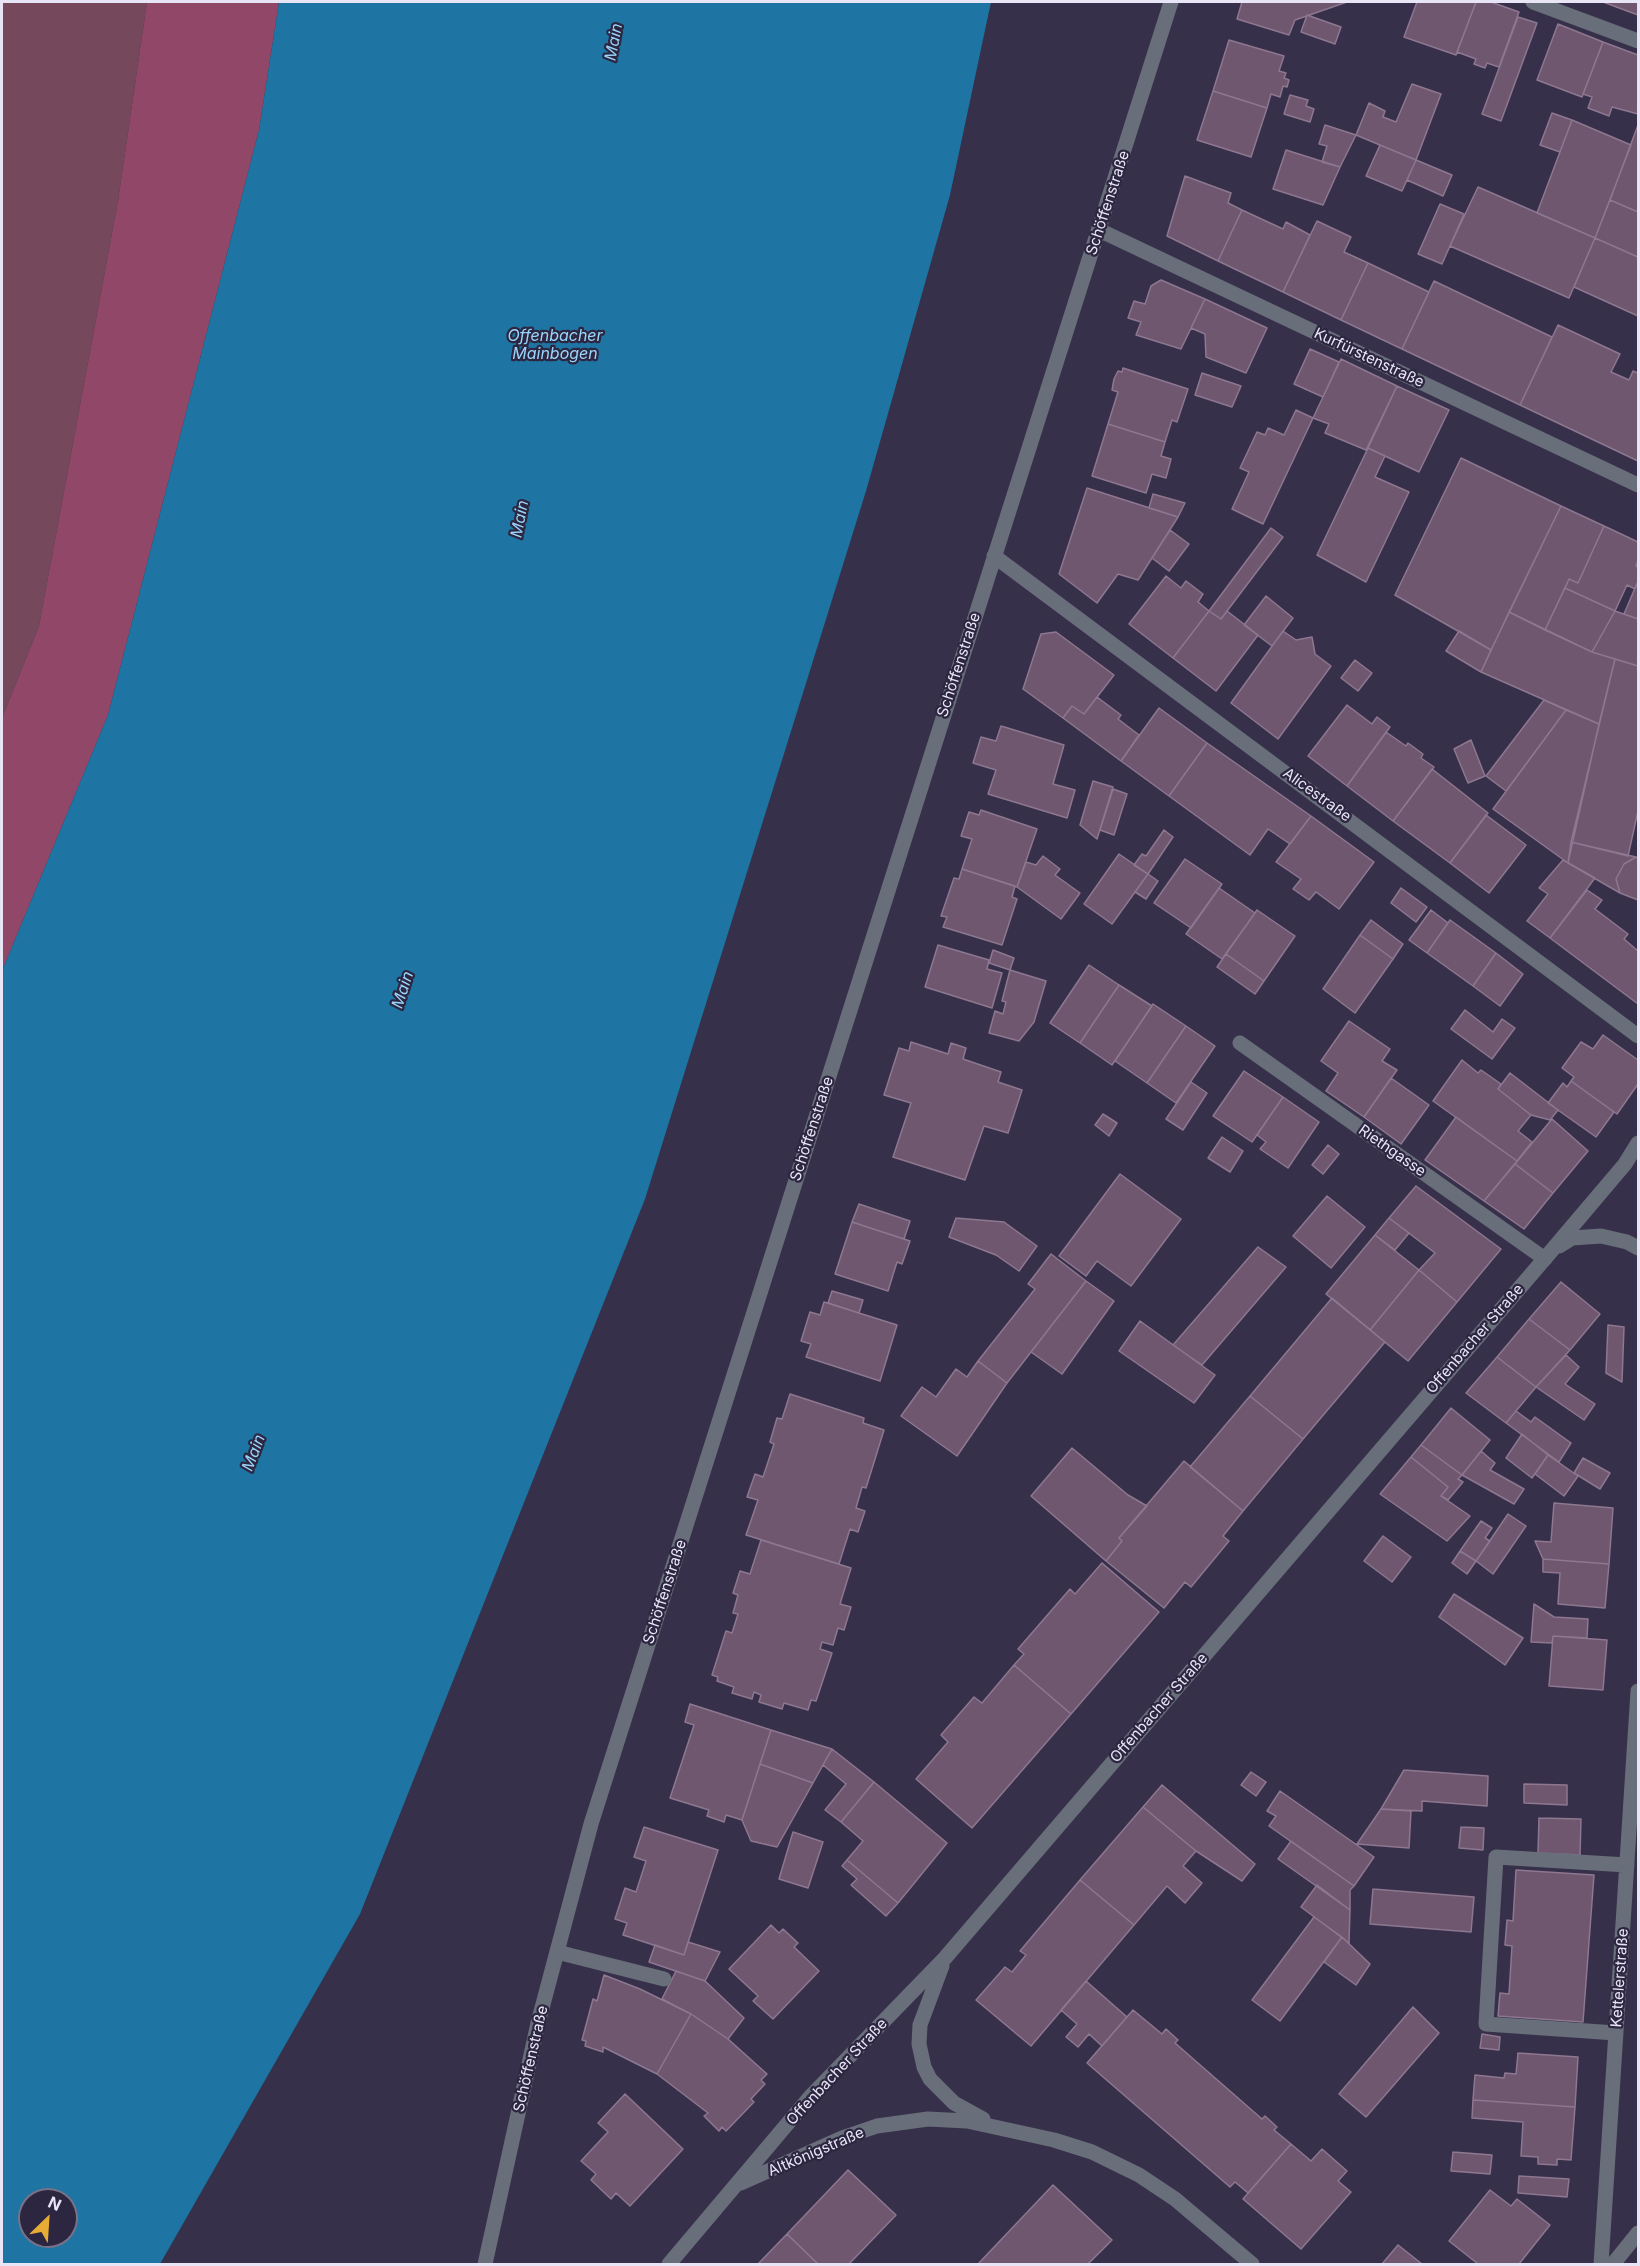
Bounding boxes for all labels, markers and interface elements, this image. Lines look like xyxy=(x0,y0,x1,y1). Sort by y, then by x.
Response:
water label: Main xyxy=(601,22,627,62)
street label: Schöffenstraße xyxy=(1083,149,1133,257)
street label: Kurfürstenstraße xyxy=(1311,325,1427,391)
water label: Offenbacher Mainbogen xyxy=(507,326,603,364)
water label: Main xyxy=(507,499,533,539)
street label: Schöffenstraße xyxy=(934,611,984,719)
street label: Alicestraße xyxy=(1279,764,1355,826)
water label: Main xyxy=(388,969,418,1011)
street label: Schöffenstraße xyxy=(787,1075,837,1183)
street label: Riethgasse xyxy=(1355,1121,1429,1181)
street label: Offenbacher Straße xyxy=(1422,1280,1528,1398)
water label: Main xyxy=(238,1432,270,1474)
street label: Schöffenstraße xyxy=(640,1538,690,1646)
street label: Offenbacher Straße xyxy=(1106,1649,1212,1767)
street label: Kettelerstraße xyxy=(1608,1928,1632,2028)
street label: Schöffenstraße xyxy=(510,2004,552,2114)
street label: Offenbacher Straße xyxy=(783,2015,891,2129)
street label: Altkönigstraße xyxy=(765,2124,867,2180)
north arrow xyxy=(18,2188,78,2248)
text: N xyxy=(45,2192,65,2215)

